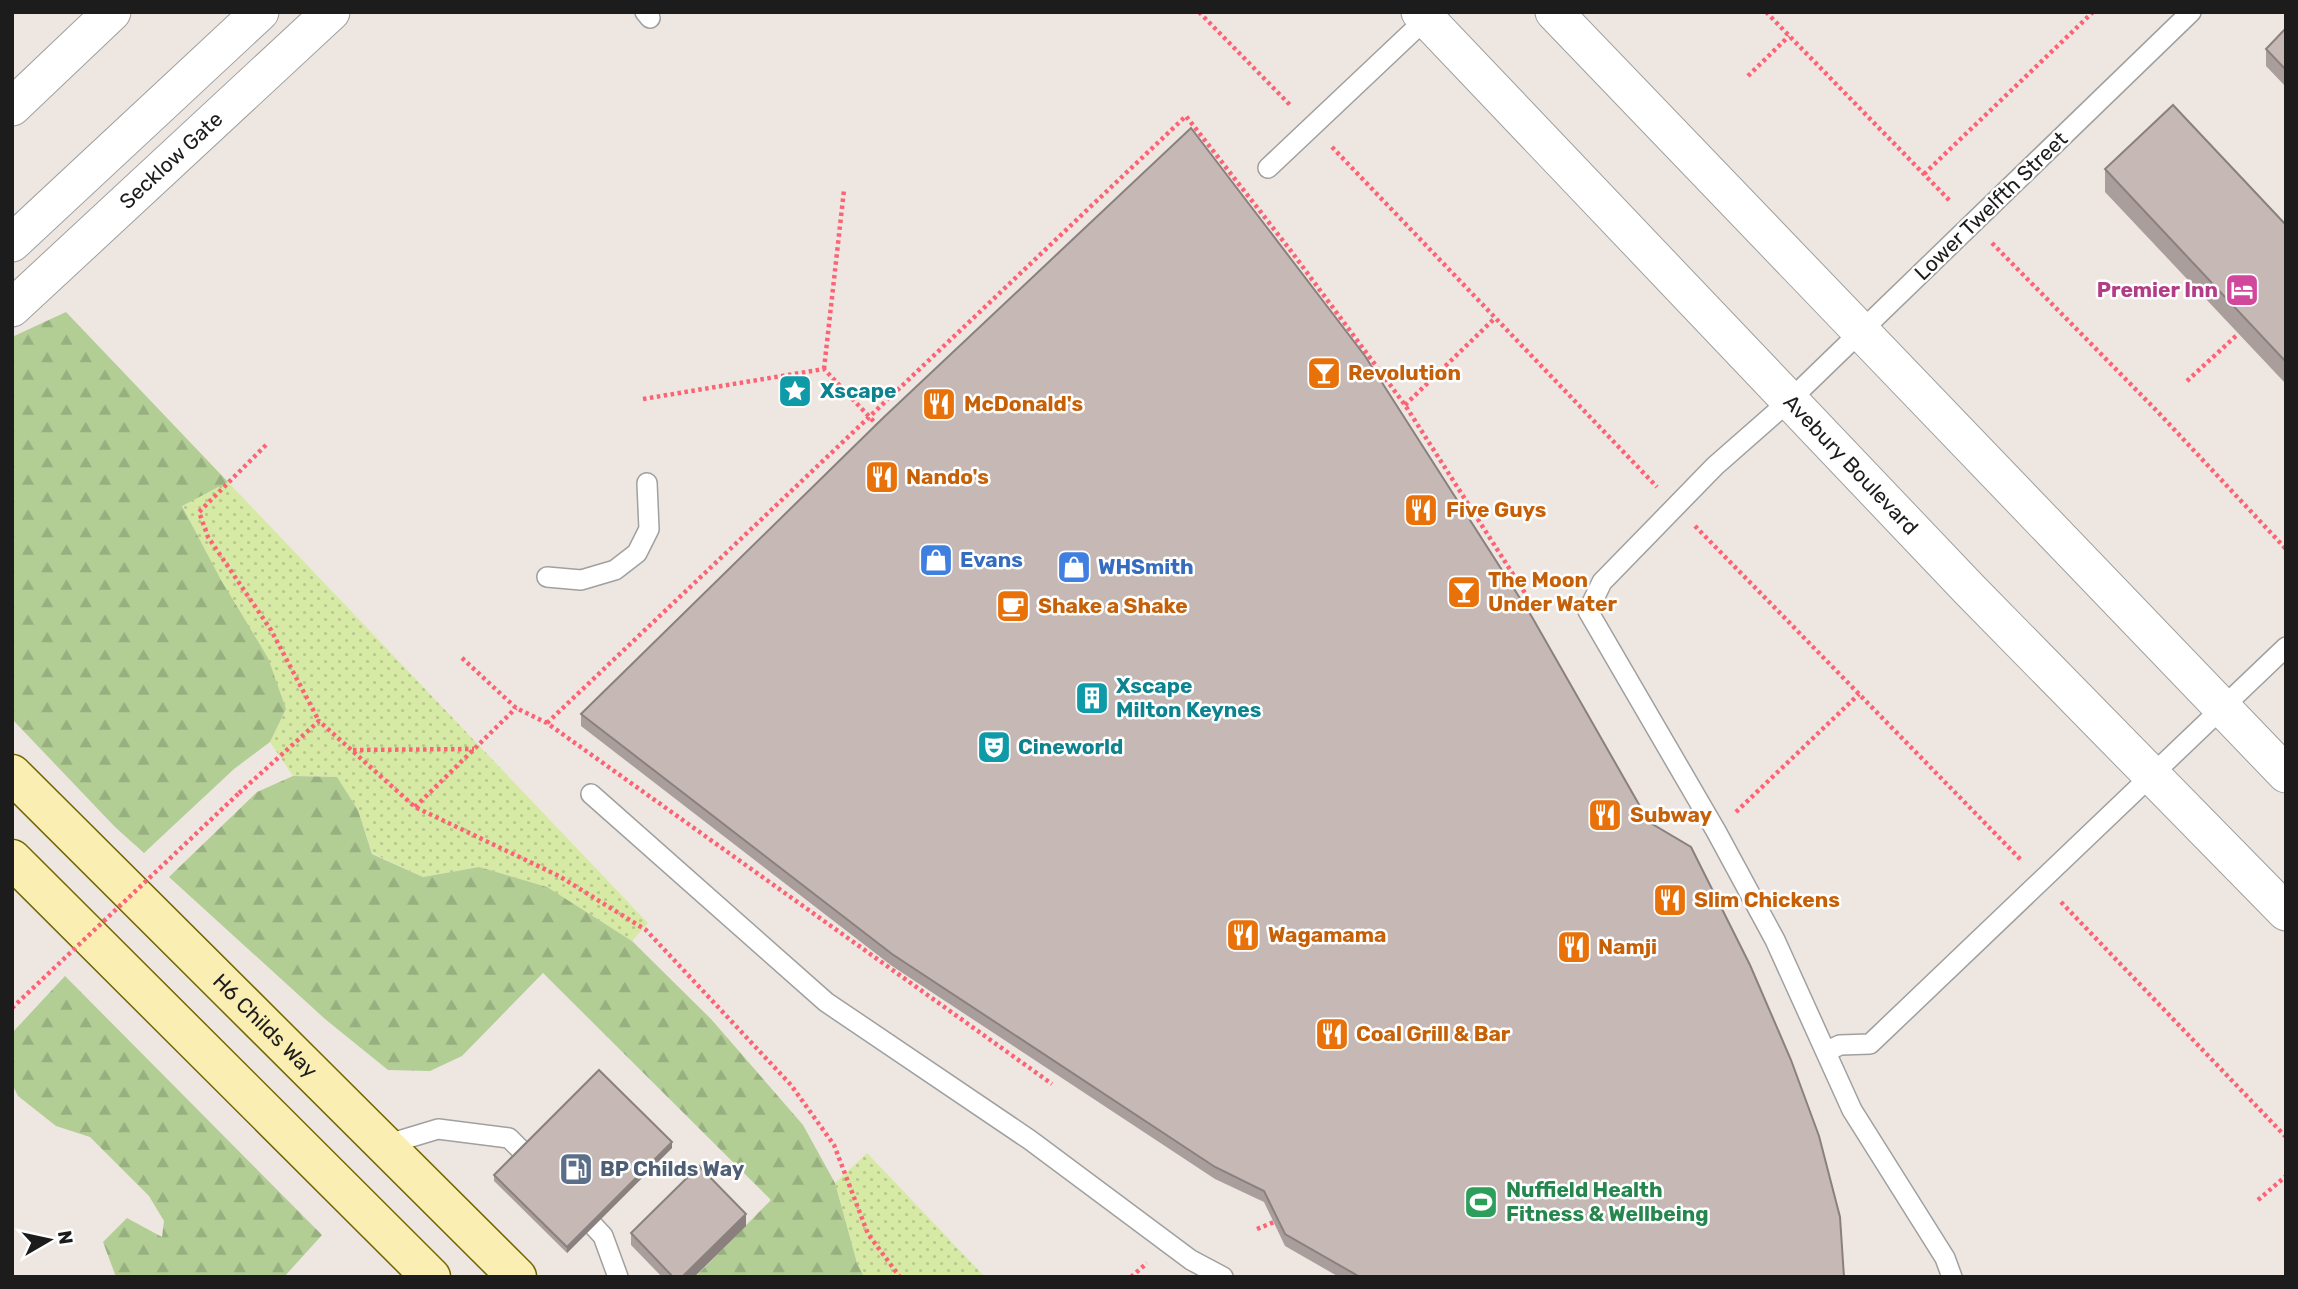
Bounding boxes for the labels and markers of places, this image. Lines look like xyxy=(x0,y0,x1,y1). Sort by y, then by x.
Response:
hotel icon: Premier Inn xyxy=(2223,271,2261,309)
place label: Premier Inn xyxy=(2097,277,2218,302)
bar icon: Revolution xyxy=(1305,354,1343,392)
place label: Revolution xyxy=(1348,360,1461,385)
place icon: Xscape xyxy=(776,372,814,410)
place label: Xscape xyxy=(820,378,896,403)
restaurant icon: McDonald's xyxy=(920,385,958,423)
place label: McDonald's xyxy=(964,391,1083,416)
restaurant icon: Nando's xyxy=(863,458,901,496)
place label: Nando's xyxy=(906,464,989,489)
restaurant icon: Five Guys xyxy=(1402,491,1440,529)
place label: Five Guys xyxy=(1446,497,1546,522)
shop icon: Evans xyxy=(917,541,955,579)
place label: Evans xyxy=(960,547,1023,572)
shop icon: WHSmith xyxy=(1055,548,1093,586)
place label: WHSmith xyxy=(1098,554,1194,579)
place label: The Moon Under Water xyxy=(1488,567,1618,616)
bar icon: The Moon Under Water xyxy=(1445,573,1483,611)
cafe icon: Shake a Shake xyxy=(994,587,1032,625)
place label: Shake a Shake xyxy=(1038,593,1188,618)
place label: Xscape Milton Keynes xyxy=(1116,673,1261,722)
building icon: Xscape Milton Keynes xyxy=(1073,679,1111,717)
theatre icon: Cineworld xyxy=(975,728,1013,766)
place label: Cineworld xyxy=(1018,734,1123,759)
restaurant icon: Subway xyxy=(1586,796,1624,834)
place label: Subway xyxy=(1630,802,1713,827)
restaurant icon: Slim Chickens xyxy=(1651,881,1689,919)
place label: Slim Chickens xyxy=(1694,887,1840,912)
restaurant icon: Wagamama xyxy=(1224,916,1262,954)
place label: Wagamama xyxy=(1268,922,1386,947)
restaurant icon: Namji xyxy=(1555,928,1593,966)
place label: Namji xyxy=(1598,934,1657,959)
restaurant icon: Coal Grill & Bar xyxy=(1313,1015,1351,1053)
place label: Coal Grill & Bar xyxy=(1356,1021,1511,1046)
fuel station icon: BP Childs Way xyxy=(557,1150,595,1188)
place label: BP Childs Way xyxy=(600,1156,745,1181)
place label: Nuffield Health Fitness & Wellbeing xyxy=(1506,1177,1708,1226)
sports icon: Nuffield Health Fitness & Wellbeing xyxy=(1462,1183,1500,1221)

